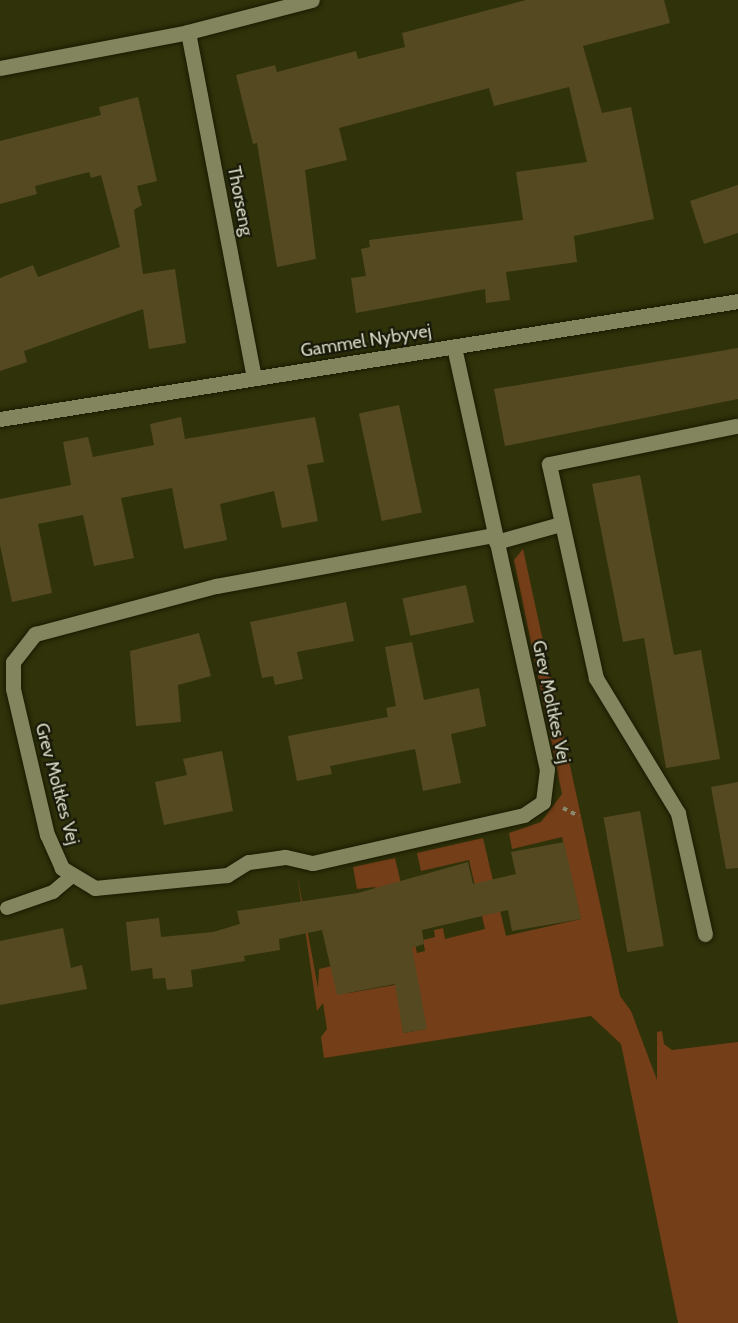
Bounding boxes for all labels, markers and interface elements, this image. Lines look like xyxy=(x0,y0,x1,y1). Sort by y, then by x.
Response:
street label: Thorseng xyxy=(223,164,257,238)
street label: Gammel Nybyvej xyxy=(299,320,433,362)
street label: Grev Moltkes Vej xyxy=(527,638,575,766)
street label: Grev Moltkes Vej xyxy=(30,721,84,847)

